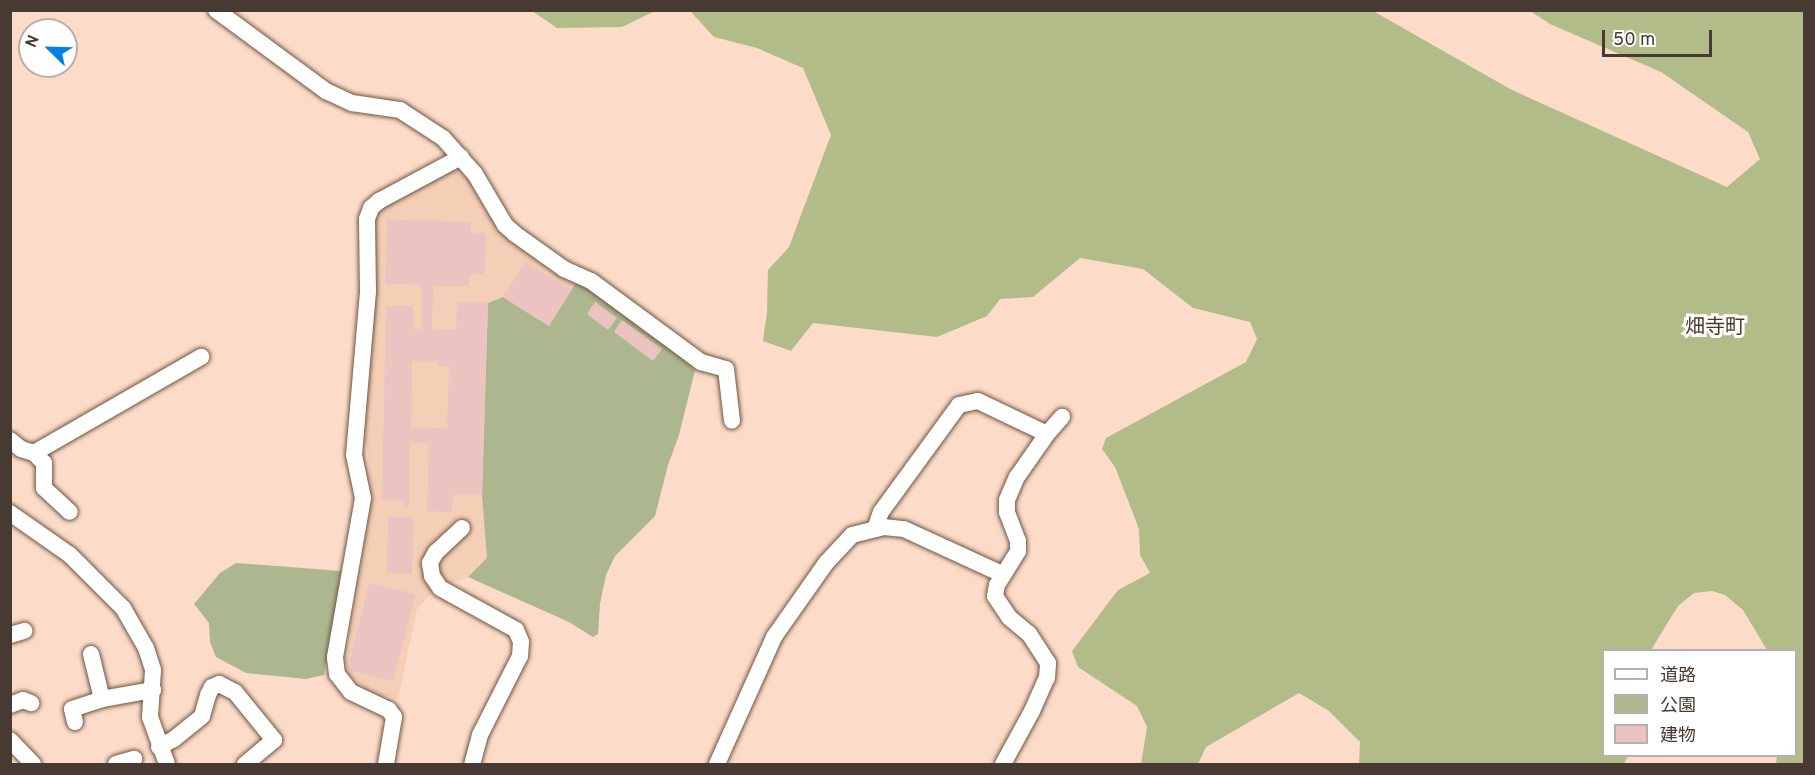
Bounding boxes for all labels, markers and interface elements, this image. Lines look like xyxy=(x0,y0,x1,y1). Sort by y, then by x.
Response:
north arrow xyxy=(18,18,78,78)
scale bar xyxy=(1605,18,1714,56)
text: 50 m xyxy=(1613,29,1655,52)
text: N xyxy=(22,33,45,51)
district label: 畑寺町 xyxy=(1685,316,1745,340)
legend xyxy=(1602,649,1797,757)
text: 道路 xyxy=(1660,665,1696,688)
text: 公園 xyxy=(1660,695,1696,718)
text: 建物 xyxy=(1660,725,1696,748)

